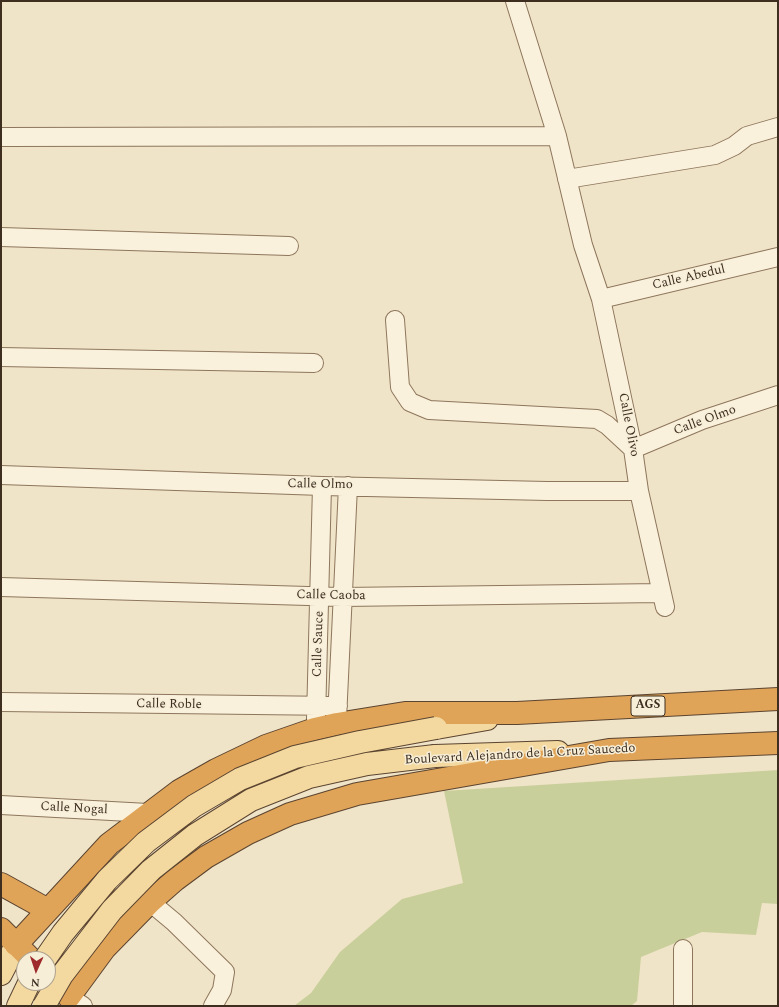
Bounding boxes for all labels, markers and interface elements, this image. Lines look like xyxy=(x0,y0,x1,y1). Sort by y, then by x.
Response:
street label: Calle Abedul xyxy=(651,262,727,294)
street label: Calle Olivo xyxy=(614,392,642,458)
street label: Calle Olmo xyxy=(672,402,738,440)
street label: Calle Olmo xyxy=(287,477,353,493)
street label: Calle Caoba xyxy=(296,588,366,604)
street label: Calle Sauce xyxy=(310,611,328,677)
road number: AGS xyxy=(631,696,665,716)
street label: Calle Roble xyxy=(136,697,202,713)
street label: Boulevard Alejandro de la Cruz Saucedo xyxy=(404,741,636,769)
street label: Calle Nogal xyxy=(40,799,108,819)
north arrow xyxy=(16,951,56,991)
text: N xyxy=(30,974,40,991)

